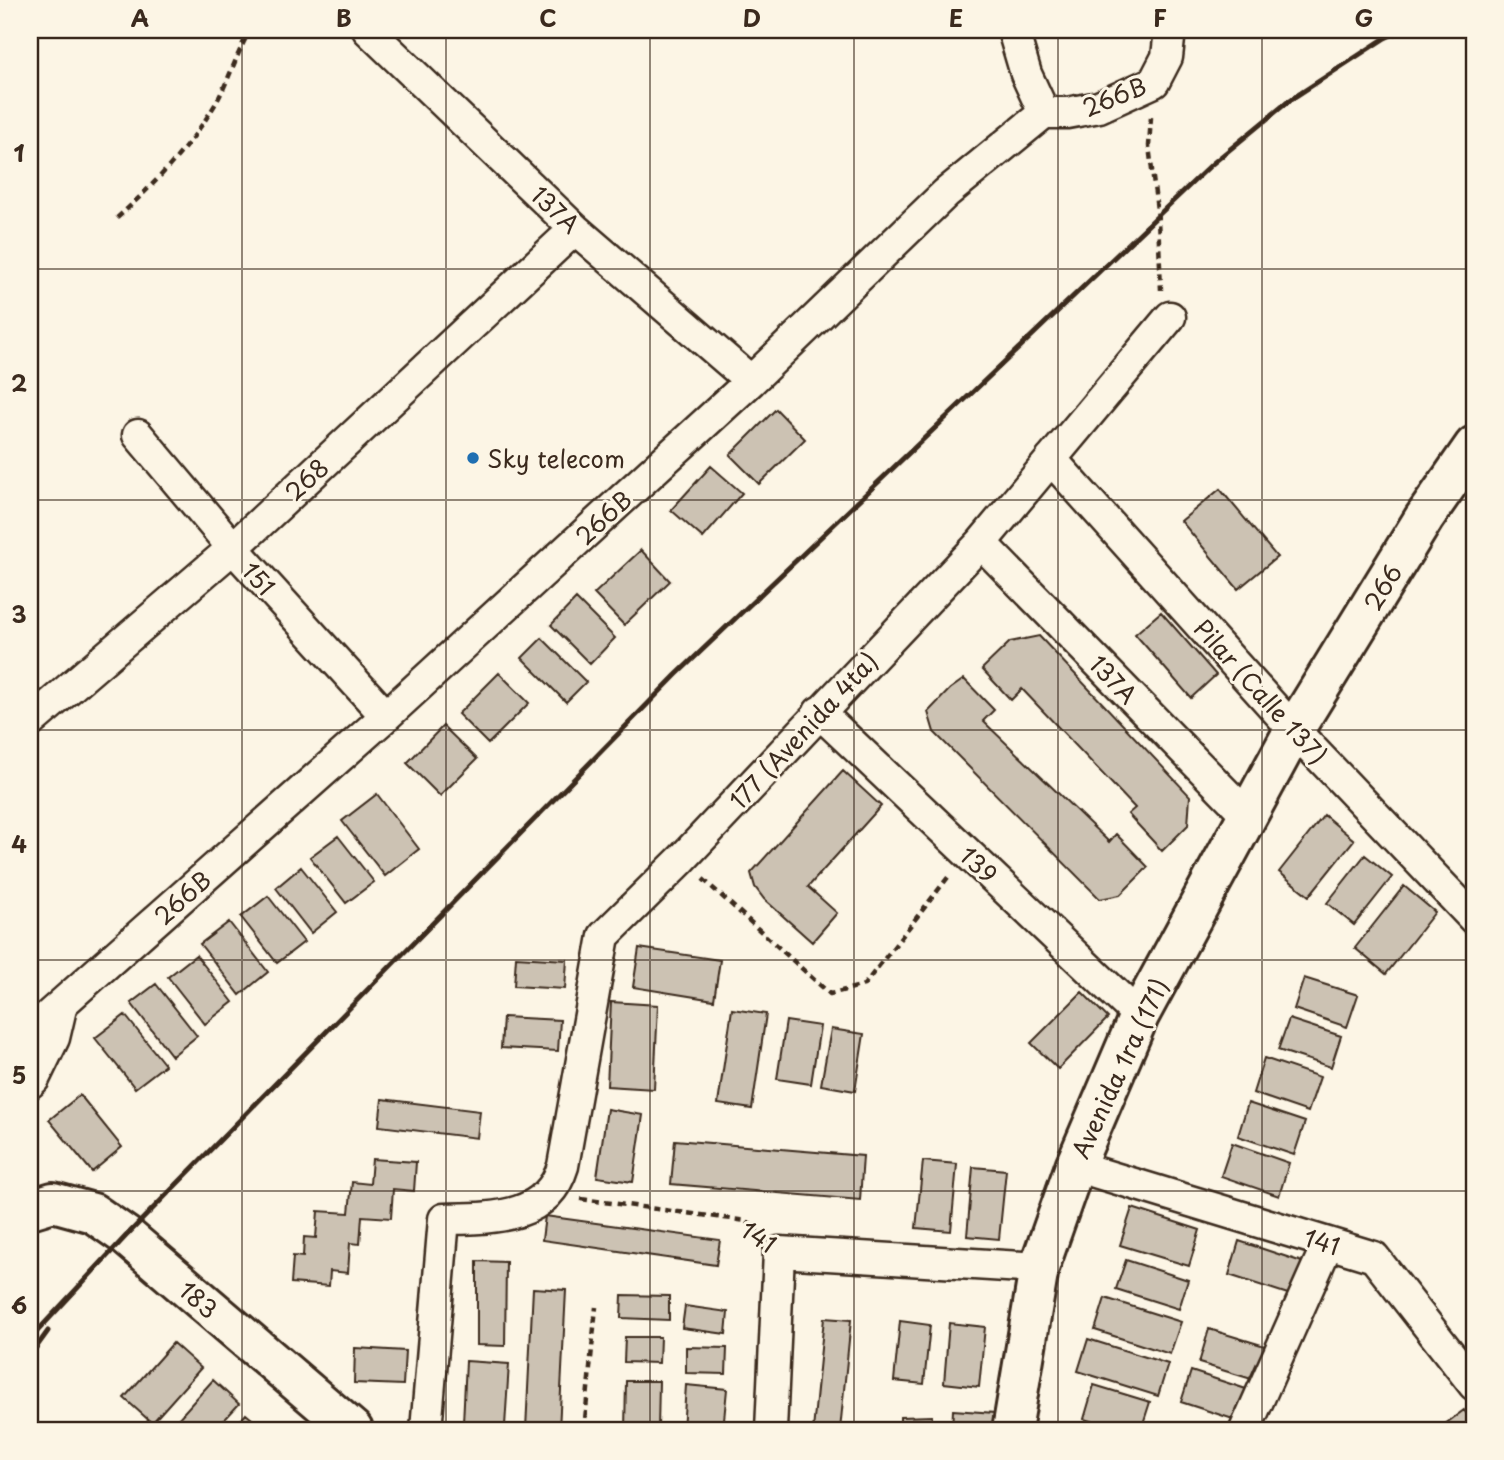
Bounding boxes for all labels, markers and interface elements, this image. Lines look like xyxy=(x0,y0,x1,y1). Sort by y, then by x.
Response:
text: A xyxy=(131,0,149,35)
text: B xyxy=(336,0,352,35)
text: C xyxy=(539,0,557,35)
text: D xyxy=(743,0,761,35)
text: E xyxy=(949,0,963,35)
text: F xyxy=(1153,0,1167,35)
text: G xyxy=(1355,0,1373,35)
street label: 266B xyxy=(1077,67,1151,125)
text: 1 xyxy=(14,135,25,170)
street label: 137A xyxy=(523,177,589,241)
text: 2 xyxy=(11,365,27,400)
place label: Sky telecom xyxy=(487,440,625,476)
street label: 268 xyxy=(276,449,336,509)
marker: Sky telecom xyxy=(465,450,481,466)
street label: 266B xyxy=(567,481,639,553)
street label: 151 xyxy=(234,553,284,603)
street label: 266 xyxy=(1354,557,1410,617)
text: 3 xyxy=(11,596,27,631)
street label: Pilar (Calle 137) xyxy=(1186,610,1336,772)
street label: 177 (Avenida 4ta) xyxy=(721,643,885,817)
street label: 137A xyxy=(1082,647,1146,711)
text: 4 xyxy=(11,826,27,861)
street label: 139 xyxy=(952,837,1006,891)
street label: 266B xyxy=(145,862,219,932)
street label: Avenida 1ra (171) xyxy=(1062,972,1176,1164)
text: 5 xyxy=(12,1057,26,1092)
street label: 141 xyxy=(734,1211,784,1261)
street label: 141 xyxy=(1300,1219,1344,1263)
street label: 183 xyxy=(171,1272,227,1326)
text: 6 xyxy=(11,1287,27,1322)

